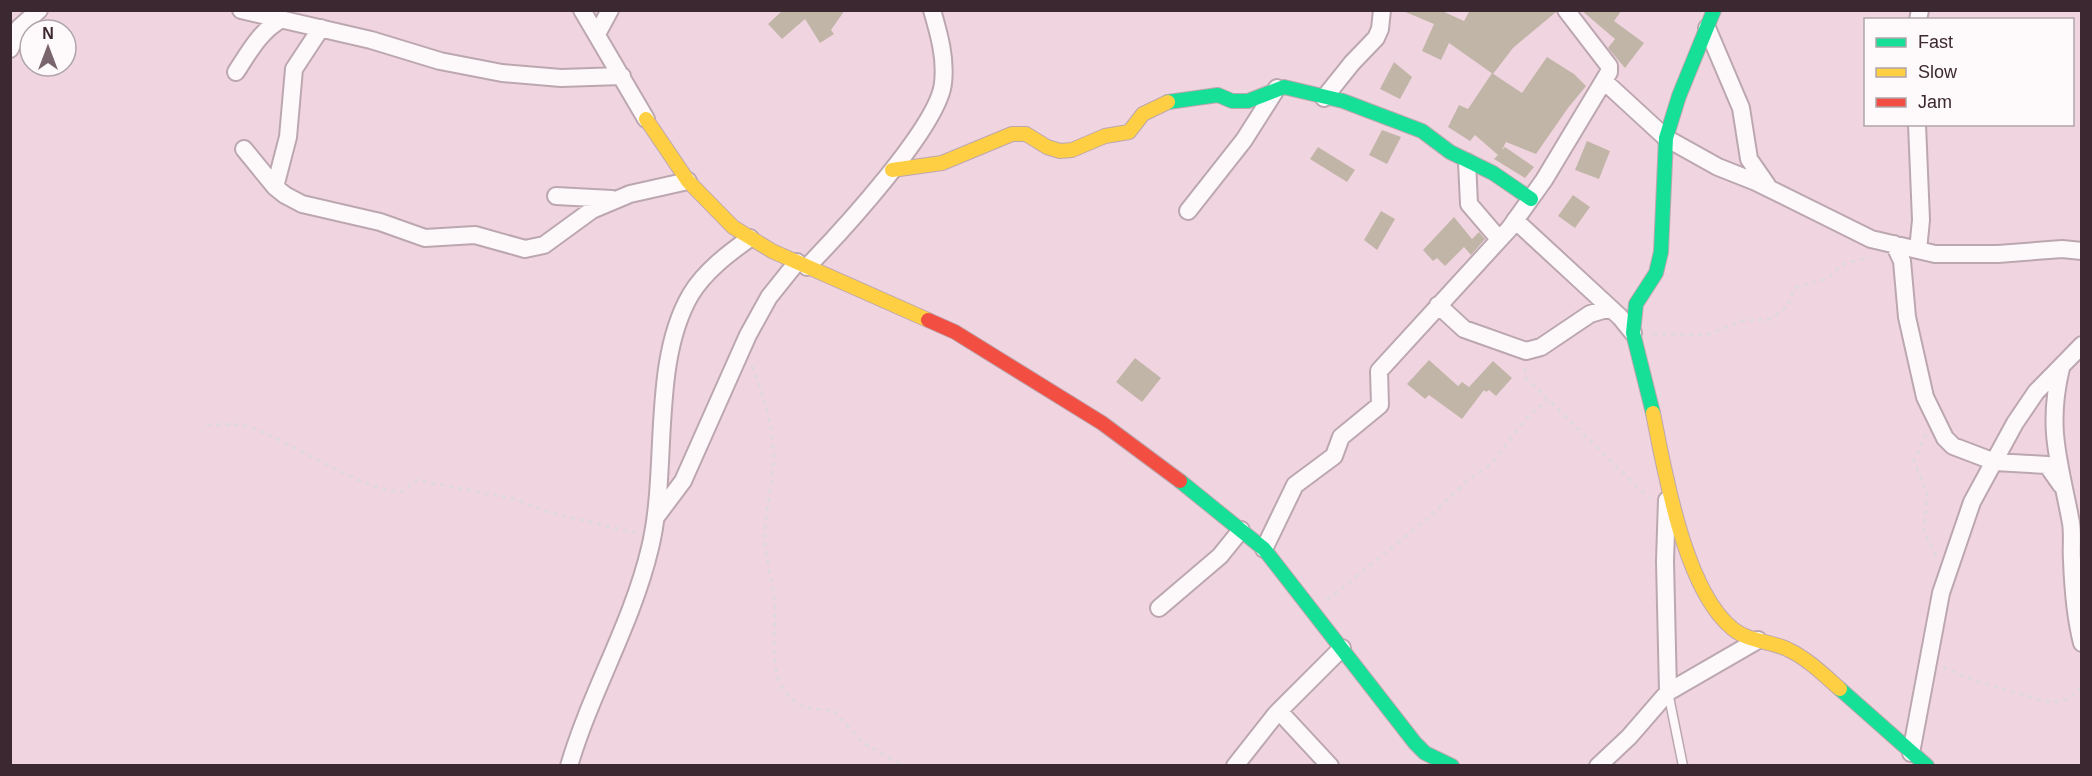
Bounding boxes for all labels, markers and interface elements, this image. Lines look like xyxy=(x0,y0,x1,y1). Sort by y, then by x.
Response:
north arrow xyxy=(18,18,78,78)
legend xyxy=(1864,18,2074,126)
text: N xyxy=(42,25,54,42)
text: Fast xyxy=(1918,32,1953,52)
text: Slow xyxy=(1918,62,1958,82)
text: Jam xyxy=(1918,92,1952,112)

